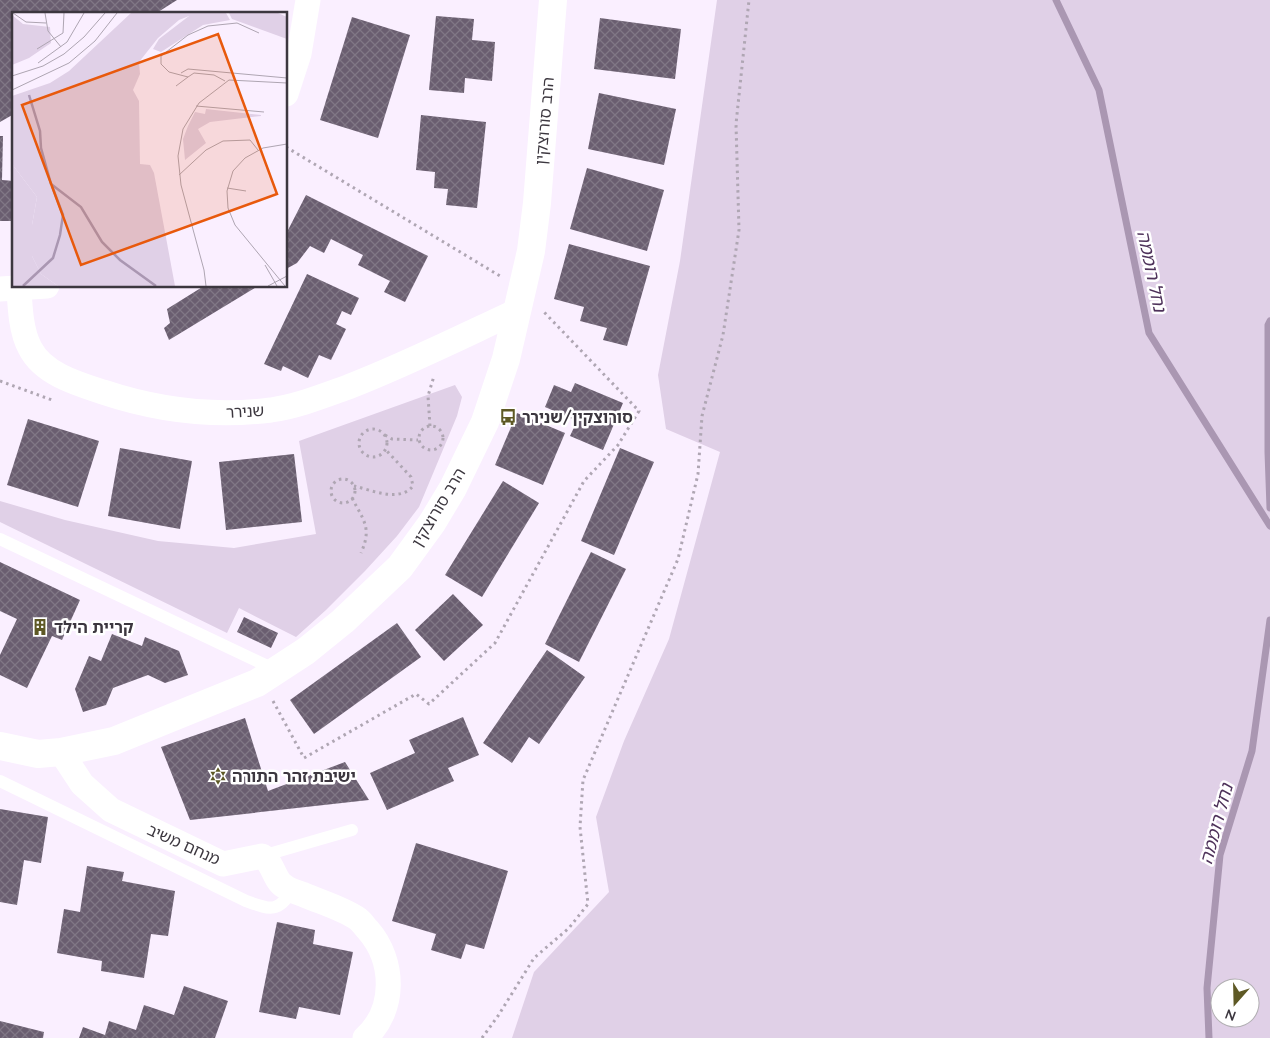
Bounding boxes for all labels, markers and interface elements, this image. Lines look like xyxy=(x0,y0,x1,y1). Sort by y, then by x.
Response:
inset map xyxy=(12,12,288,288)
street label: הרב סורוצקין xyxy=(530,76,558,166)
water label: נחל רוממה xyxy=(1132,228,1172,315)
street label: שנירר xyxy=(225,400,265,422)
bus stop icon: סורוצקין/שנירר xyxy=(498,407,518,427)
place label: סורוצקין/שנירר xyxy=(522,407,633,427)
street label: הרב סורוצקין xyxy=(407,464,469,550)
building icon: קריית הילד xyxy=(30,617,50,637)
place label: קריית הילד xyxy=(54,617,134,637)
synagogue icon: ישיבת זהר התורה xyxy=(208,766,228,786)
place label: ישיבת זהר התורה xyxy=(232,766,356,786)
water label: נחל רוממה xyxy=(1194,780,1238,867)
street label: מנחם משיב xyxy=(144,819,224,869)
north arrow xyxy=(1210,978,1260,1028)
text: N xyxy=(1223,1005,1238,1025)

